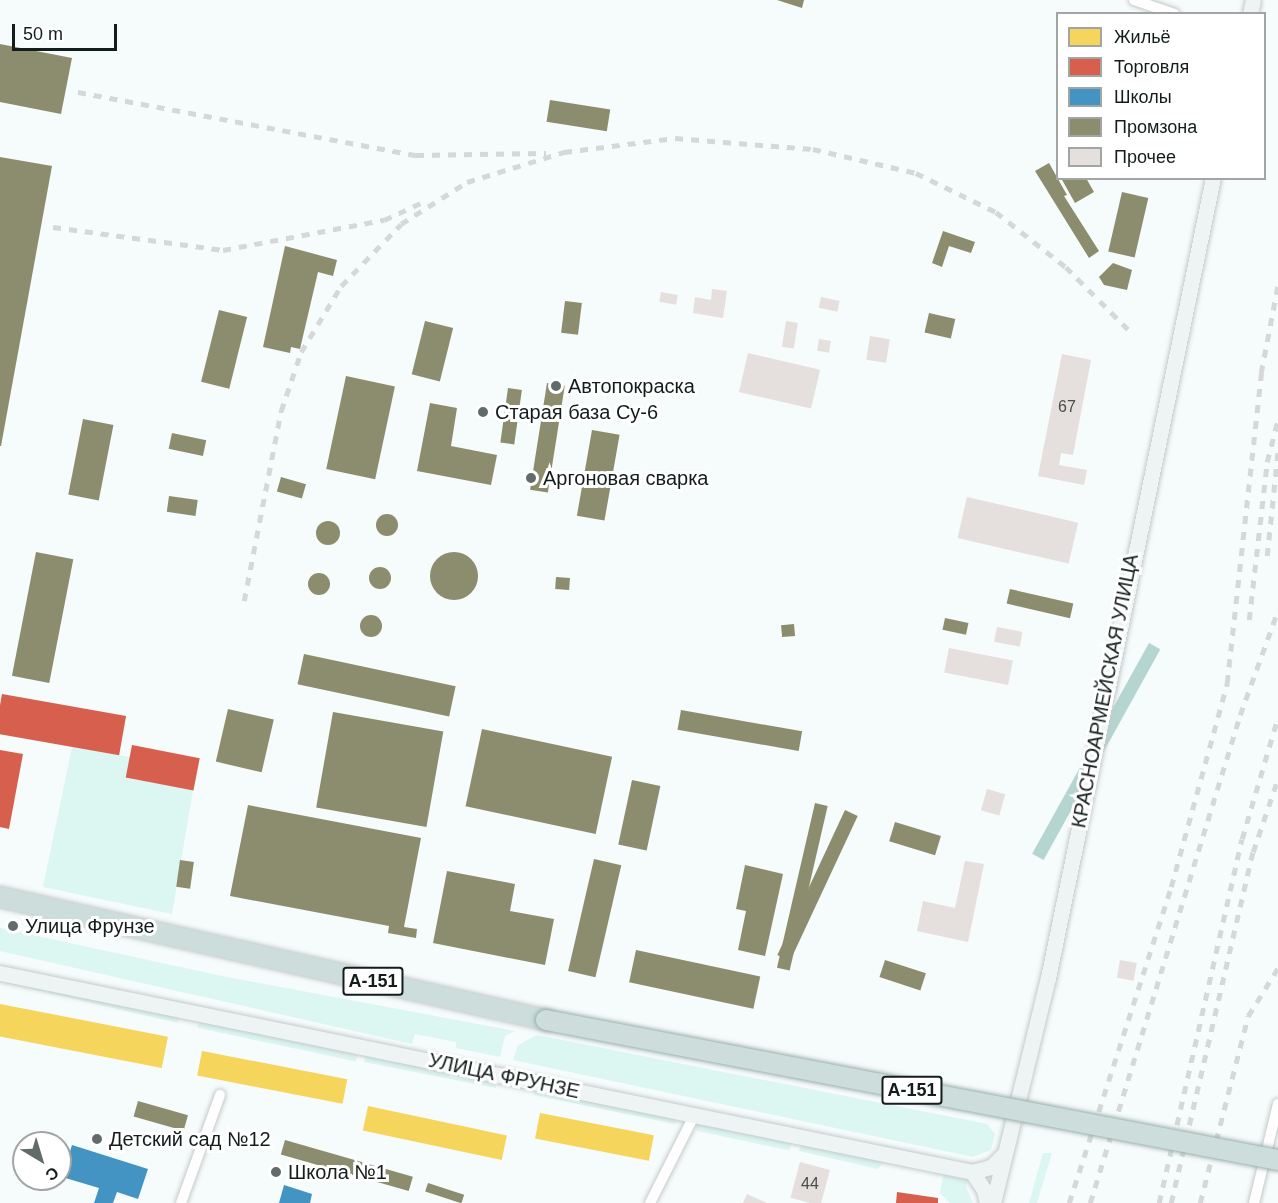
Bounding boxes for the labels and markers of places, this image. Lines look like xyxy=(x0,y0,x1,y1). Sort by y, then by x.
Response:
place label: Автопокраска xyxy=(568,374,695,398)
marker: Автопокраска xyxy=(549,379,563,393)
place label: Старая база Су-6 xyxy=(495,400,658,424)
marker: Старая база Су-6 xyxy=(476,405,490,419)
place label: Аргоновая сварка xyxy=(543,466,708,490)
marker: Аргоновая сварка xyxy=(524,471,538,485)
place label: Улица Фрунзе xyxy=(25,914,155,938)
marker: Улица Фрунзе xyxy=(6,919,20,933)
place label: Детский сад №12 xyxy=(109,1127,271,1151)
marker: Детский сад №12 xyxy=(90,1132,104,1146)
place label: Школа №1 xyxy=(288,1160,387,1184)
marker: Школа №1 xyxy=(269,1165,283,1179)

